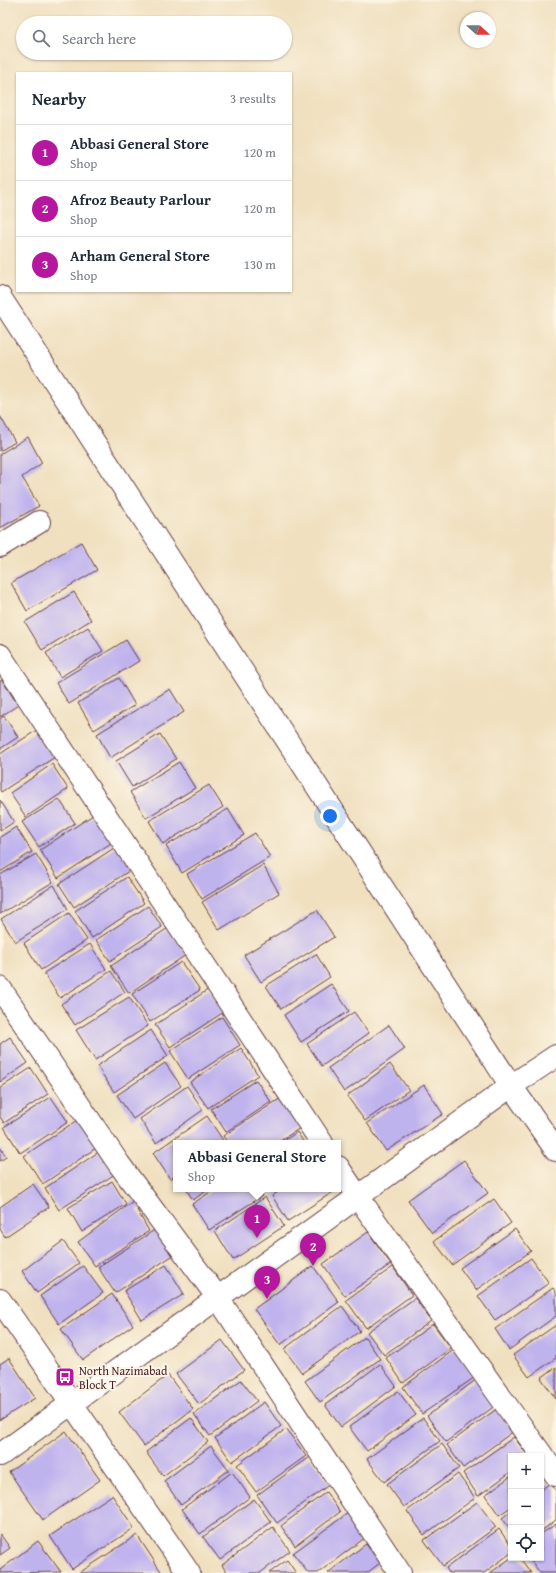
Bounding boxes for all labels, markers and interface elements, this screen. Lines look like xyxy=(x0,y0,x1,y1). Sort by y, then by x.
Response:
north arrow xyxy=(460,12,496,48)
search box xyxy=(16,16,292,60)
icon: search xyxy=(30,27,52,49)
text: Search here xyxy=(62,28,136,49)
text: Nearby xyxy=(32,86,86,111)
text: 3 results xyxy=(230,89,276,108)
text: Abbasi General Store xyxy=(70,133,209,154)
text: 1 xyxy=(42,143,48,162)
text: 120 m xyxy=(244,143,276,162)
text: Shop xyxy=(70,154,97,173)
text: Afroz Beauty Parlour xyxy=(70,189,211,210)
text: 2 xyxy=(42,199,48,218)
text: 120 m xyxy=(244,199,276,218)
text: Shop xyxy=(70,210,97,229)
text: Arham General Store xyxy=(70,245,210,266)
text: 3 xyxy=(42,255,48,274)
text: 130 m xyxy=(244,255,276,274)
text: Shop xyxy=(70,266,97,285)
your location xyxy=(320,806,340,826)
popup xyxy=(173,1140,341,1192)
text: Abbasi General Store xyxy=(188,1146,326,1167)
text: Shop xyxy=(188,1167,215,1186)
pin: 1 xyxy=(244,1205,270,1238)
pin: 2 xyxy=(300,1233,326,1266)
pin: 3 xyxy=(254,1266,280,1299)
place label: North Nazimabad Block T xyxy=(79,1362,168,1393)
bus stop icon: North Nazimabad Block T xyxy=(54,1366,76,1388)
map controls xyxy=(508,1453,544,1561)
button: + xyxy=(508,1453,544,1489)
button: − xyxy=(508,1489,544,1525)
button: locate xyxy=(508,1525,544,1561)

